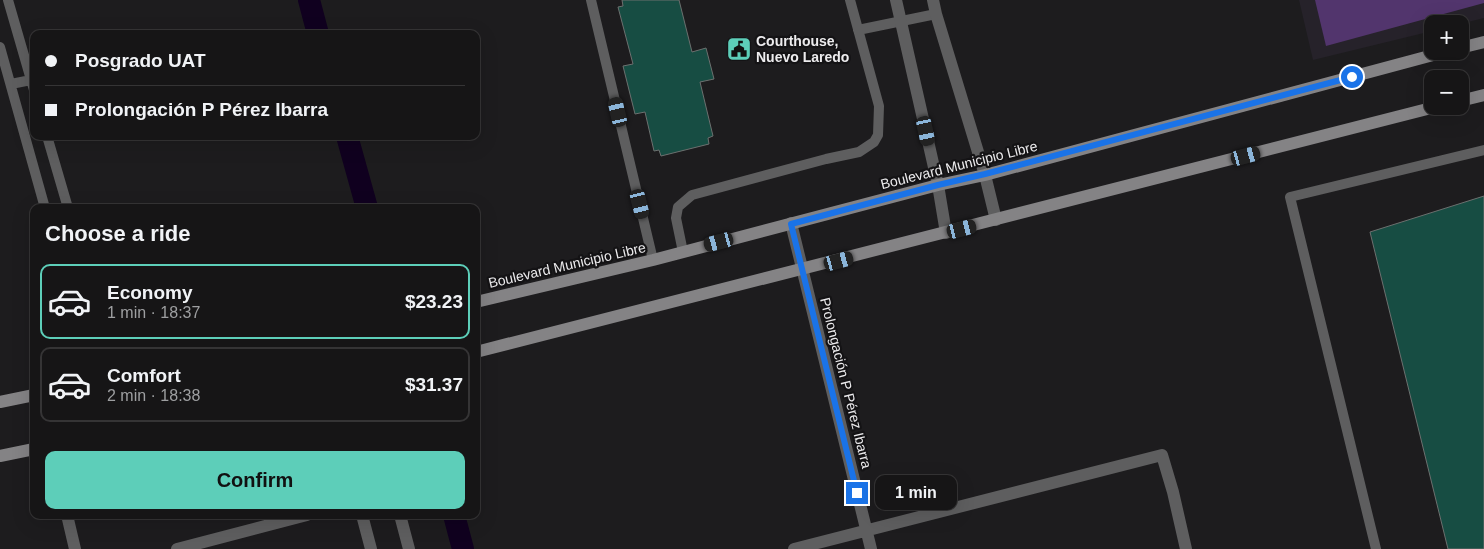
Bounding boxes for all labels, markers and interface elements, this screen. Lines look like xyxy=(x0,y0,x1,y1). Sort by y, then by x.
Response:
map controls xyxy=(1424,15,1469,115)
button: + xyxy=(1424,15,1469,60)
place label: Courthouse, Nuevo Laredo xyxy=(756,33,849,65)
public building icon: Courthouse, Nuevo Laredo xyxy=(726,36,752,62)
text: Posgrado UAT xyxy=(75,50,206,71)
route start xyxy=(1341,66,1363,88)
button: − xyxy=(1424,70,1469,115)
car xyxy=(607,96,628,128)
text: Prolongación P Pérez Ibarra xyxy=(75,99,328,120)
car xyxy=(915,115,936,147)
street label: Boulevard Municipio Libre xyxy=(879,138,1039,192)
car xyxy=(1229,145,1262,167)
car xyxy=(629,188,650,220)
car xyxy=(945,218,978,240)
text: Choose a ride xyxy=(45,221,190,246)
car xyxy=(702,231,735,253)
street label: Boulevard Municipio Libre xyxy=(487,239,647,291)
car xyxy=(822,250,855,272)
icon: car xyxy=(47,279,92,324)
text: Economy xyxy=(107,282,193,303)
text: $23.23 xyxy=(405,291,463,312)
street label: Prolongación P Pérez Ibarra xyxy=(817,296,875,470)
text: 1 min · 18:37 xyxy=(107,304,200,321)
icon: car xyxy=(47,362,92,407)
text: Comfort xyxy=(107,365,181,386)
text: $31.37 xyxy=(405,374,463,395)
text: 2 min · 18:38 xyxy=(107,387,200,404)
button: Confirm xyxy=(45,451,465,509)
callout: 1 min xyxy=(874,476,957,510)
route end xyxy=(846,482,868,504)
text: 1 min xyxy=(895,484,937,501)

